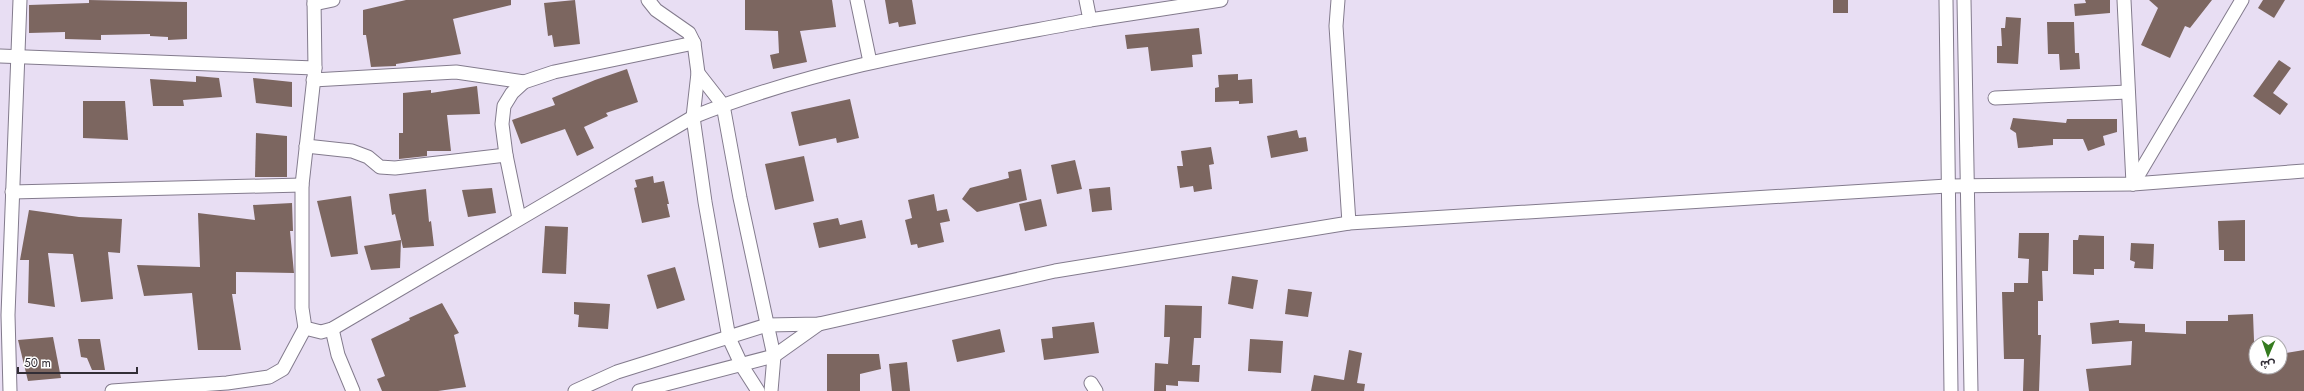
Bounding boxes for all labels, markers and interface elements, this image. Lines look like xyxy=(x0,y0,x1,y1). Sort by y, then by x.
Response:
north arrow xyxy=(2248,335,2288,375)
scale bar xyxy=(18,349,137,375)
text: 50 m xyxy=(24,354,51,372)
text: ش xyxy=(2260,357,2275,373)

